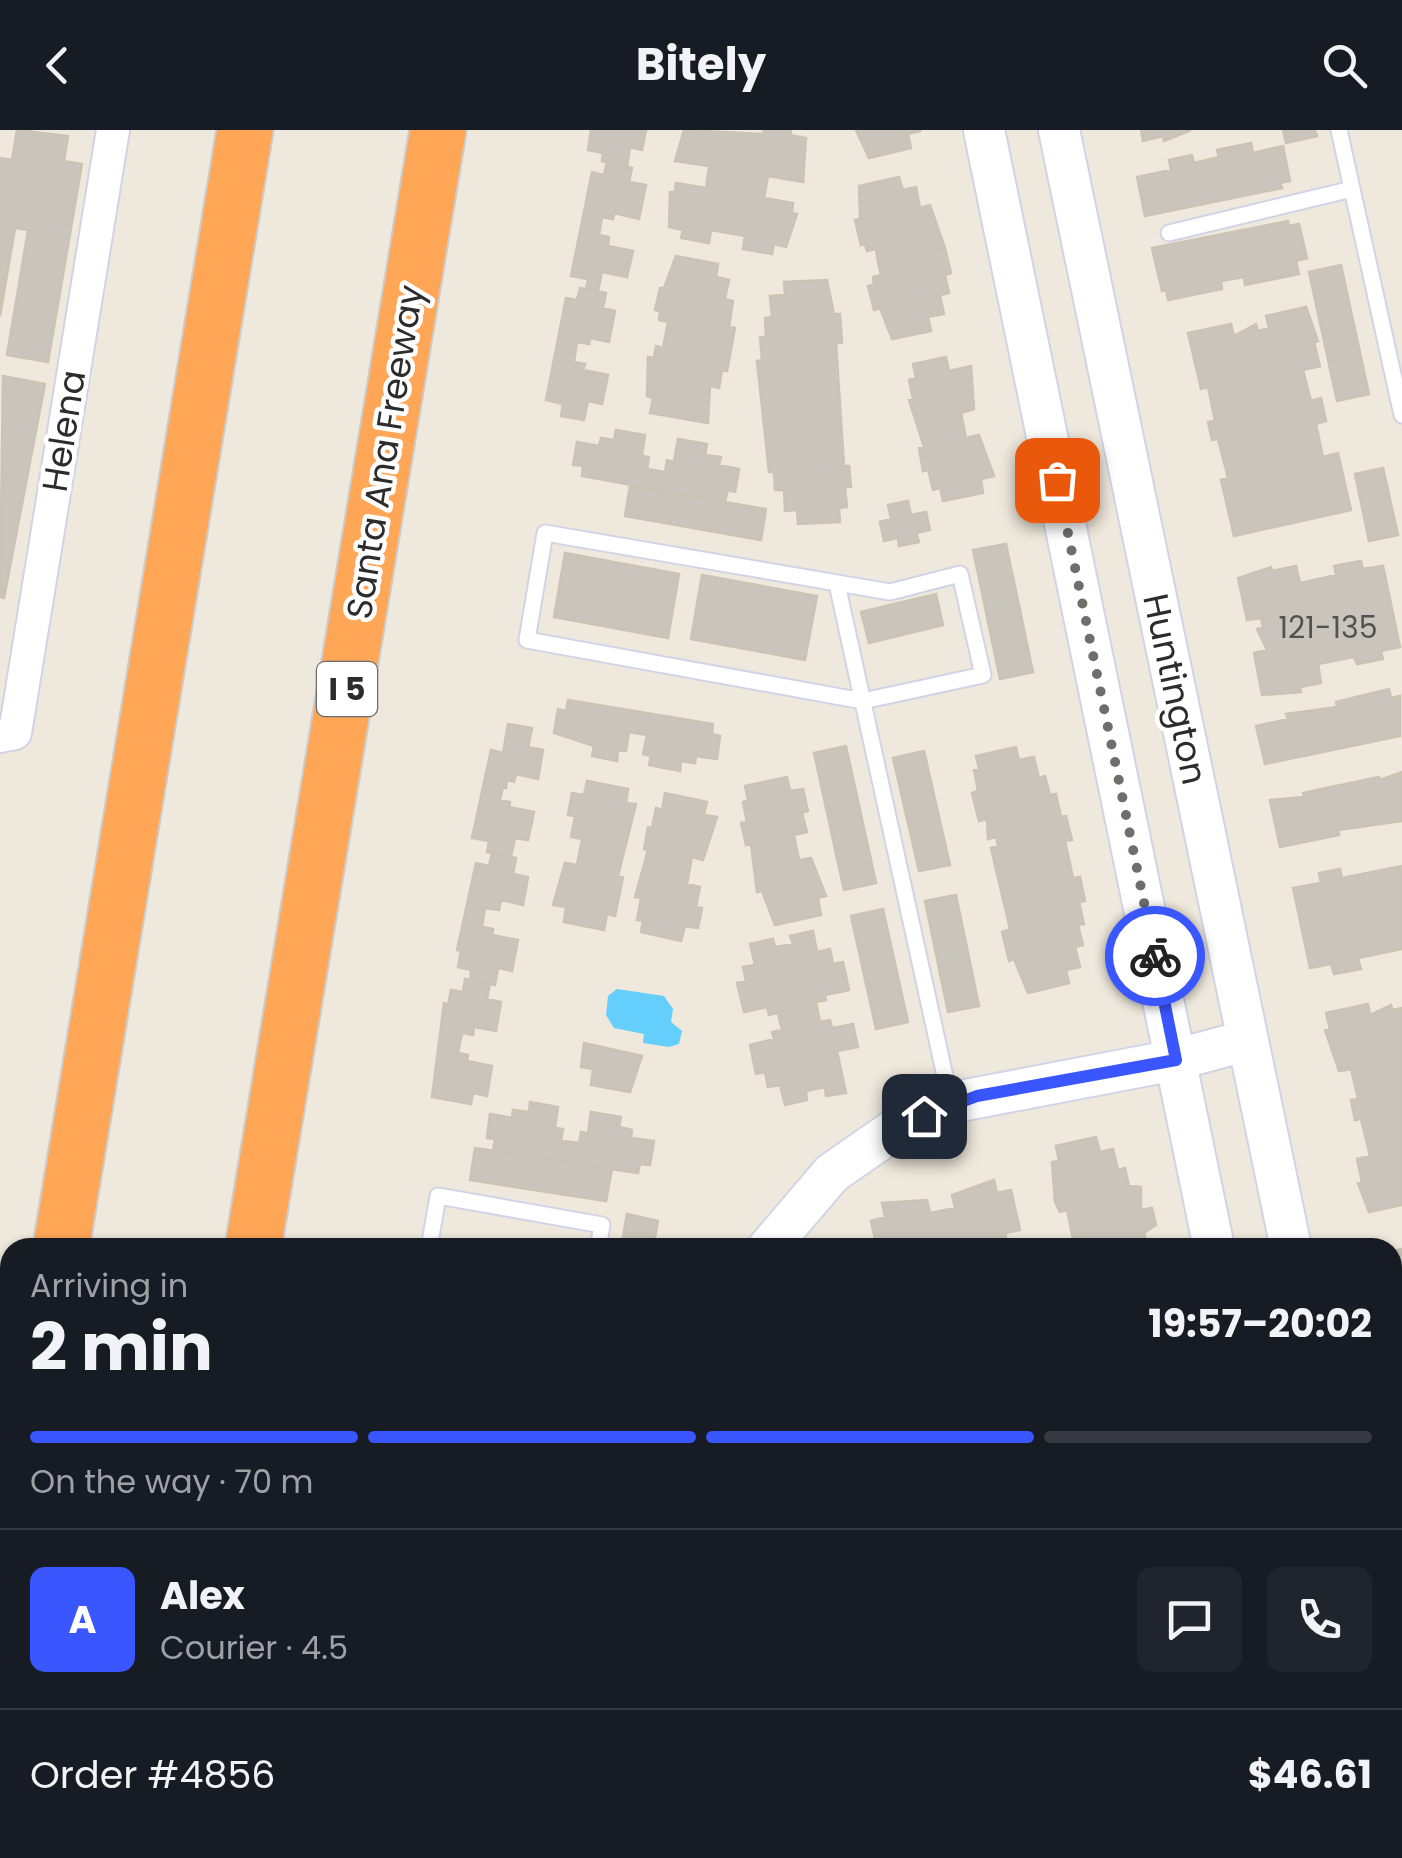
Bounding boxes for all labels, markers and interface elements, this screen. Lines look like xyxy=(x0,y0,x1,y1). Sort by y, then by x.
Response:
text: Bitely xyxy=(636,33,766,96)
icon: back xyxy=(30,38,85,93)
icon: search xyxy=(1317,38,1372,93)
street label: Santa Ana Freeway xyxy=(334,281,435,622)
street label: Helena xyxy=(30,367,97,495)
pin xyxy=(1015,438,1100,523)
icon: bag xyxy=(1030,453,1085,508)
street label: Huntington xyxy=(1131,589,1220,789)
house number: 121-135 xyxy=(1278,606,1378,649)
road number: I 5 xyxy=(317,662,377,716)
courier xyxy=(1105,906,1205,1006)
icon: bike xyxy=(1128,929,1183,984)
pin xyxy=(882,1074,967,1159)
icon: home xyxy=(897,1089,952,1144)
text: Arriving in xyxy=(30,1263,188,1308)
text: 19:57–20:02 xyxy=(1148,1297,1372,1350)
text: 2 min xyxy=(30,1302,213,1393)
text: On the way · 70 m xyxy=(30,1459,314,1504)
button: chat xyxy=(1137,1567,1242,1672)
button: phone xyxy=(1267,1567,1372,1672)
text: Alex xyxy=(160,1569,245,1622)
text: A xyxy=(68,1593,97,1646)
text: Courier · 4.5 xyxy=(160,1625,348,1670)
text: Order #4856 xyxy=(30,1748,275,1801)
text: $46.61 xyxy=(1248,1748,1372,1801)

